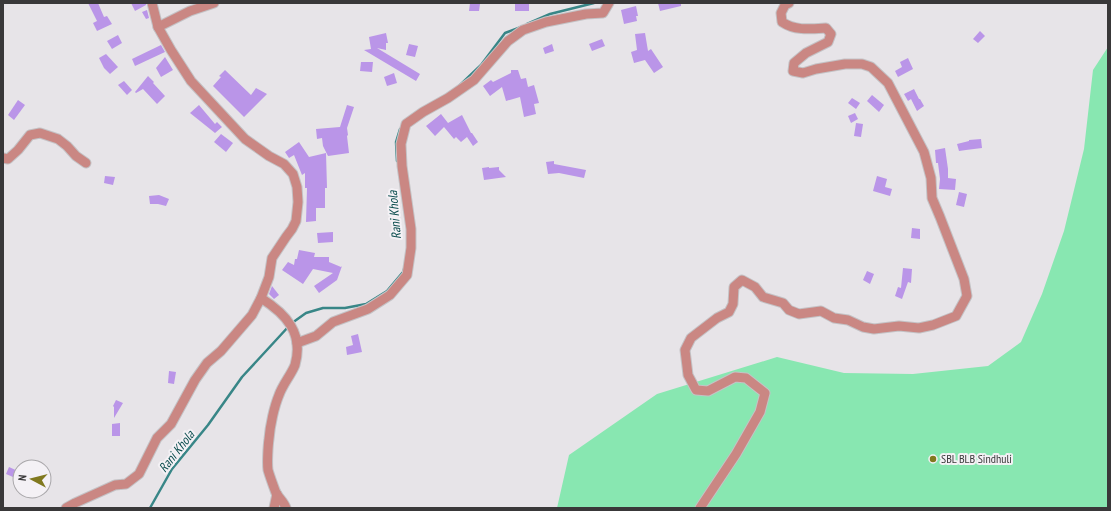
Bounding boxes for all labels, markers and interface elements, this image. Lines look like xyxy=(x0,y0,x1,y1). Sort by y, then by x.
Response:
water label: Rani Khola xyxy=(384,189,405,240)
water label: Rani Khola xyxy=(155,426,199,476)
place label: SBL BLB Sindhuli xyxy=(941,451,1012,466)
marker: SBL BLB Sindhuli xyxy=(928,454,938,464)
north arrow xyxy=(12,459,52,499)
text: N xyxy=(15,474,29,482)

